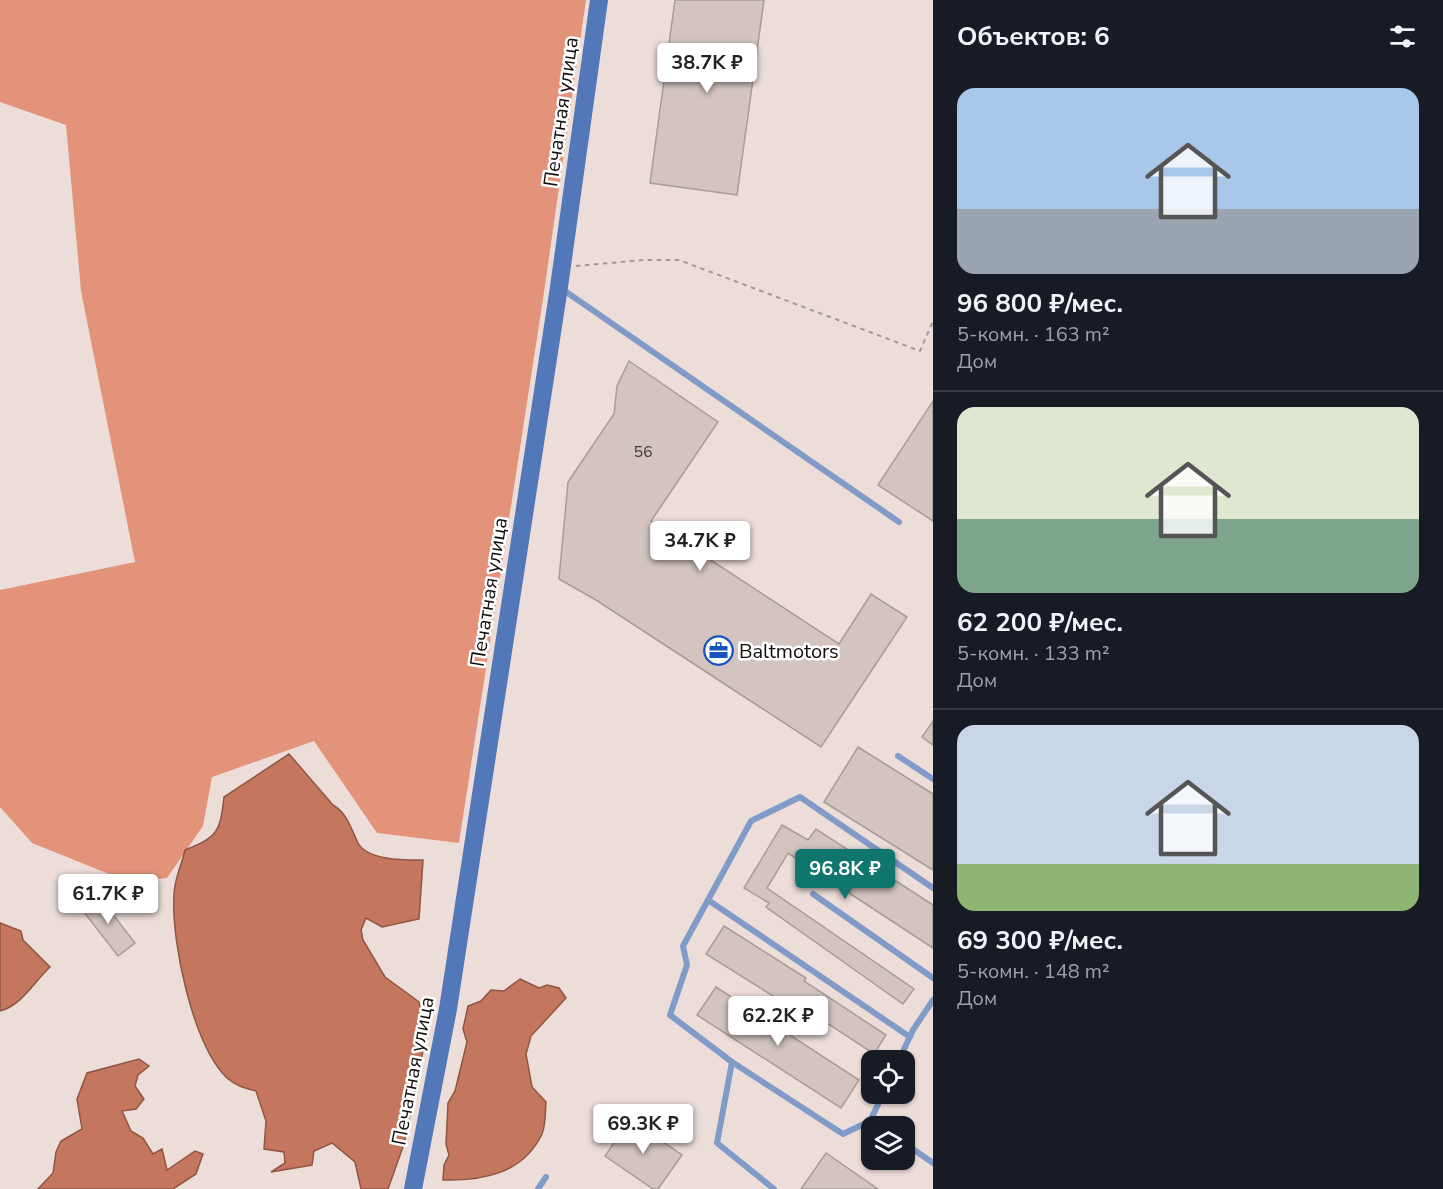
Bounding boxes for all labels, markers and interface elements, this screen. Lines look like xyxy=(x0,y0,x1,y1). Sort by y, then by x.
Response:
text: Объектов: 6 xyxy=(957,19,1110,54)
icon: filters xyxy=(1386,20,1419,53)
street label: Печатная улица xyxy=(537,35,585,189)
pin: 38.7K ₽ xyxy=(652,43,762,94)
text: 38.7K ₽ xyxy=(671,49,743,76)
icon: home xyxy=(1134,127,1242,235)
text: 96 800 ₽/мес. xyxy=(957,286,1123,321)
text: 5-комн. · 163 m² xyxy=(957,321,1110,348)
text: Дом xyxy=(957,348,997,375)
house number: 56 xyxy=(633,441,653,463)
icon: home xyxy=(1134,446,1242,554)
street label: Печатная улица xyxy=(464,515,514,669)
pin: 34.7K ₽ xyxy=(645,521,755,572)
text: 34.7K ₽ xyxy=(664,527,736,554)
text: 62 200 ₽/мес. xyxy=(957,605,1123,640)
office icon: Baltmotors xyxy=(702,635,734,667)
place label: Baltmotors xyxy=(739,638,839,665)
text: 5-комн. · 133 m² xyxy=(957,640,1110,667)
text: Дом xyxy=(957,667,997,694)
icon: home xyxy=(1134,764,1242,872)
pin: 96.8K ₽ xyxy=(790,849,900,900)
text: 96.8K ₽ xyxy=(809,855,881,882)
pin: 61.7K ₽ xyxy=(53,874,163,925)
text: 61.7K ₽ xyxy=(72,880,144,907)
text: 69 300 ₽/мес. xyxy=(957,923,1123,958)
text: 5-комн. · 148 m² xyxy=(957,958,1110,985)
text: Дом xyxy=(957,985,997,1012)
street label: Печатная улица xyxy=(385,994,441,1148)
pin: 62.2K ₽ xyxy=(723,996,833,1047)
text: 62.2K ₽ xyxy=(742,1002,814,1029)
map controls xyxy=(861,1050,915,1170)
button: locate xyxy=(861,1050,915,1104)
pin: 69.3K ₽ xyxy=(588,1104,698,1155)
text: 69.3K ₽ xyxy=(607,1110,679,1137)
button: layers xyxy=(861,1116,915,1170)

